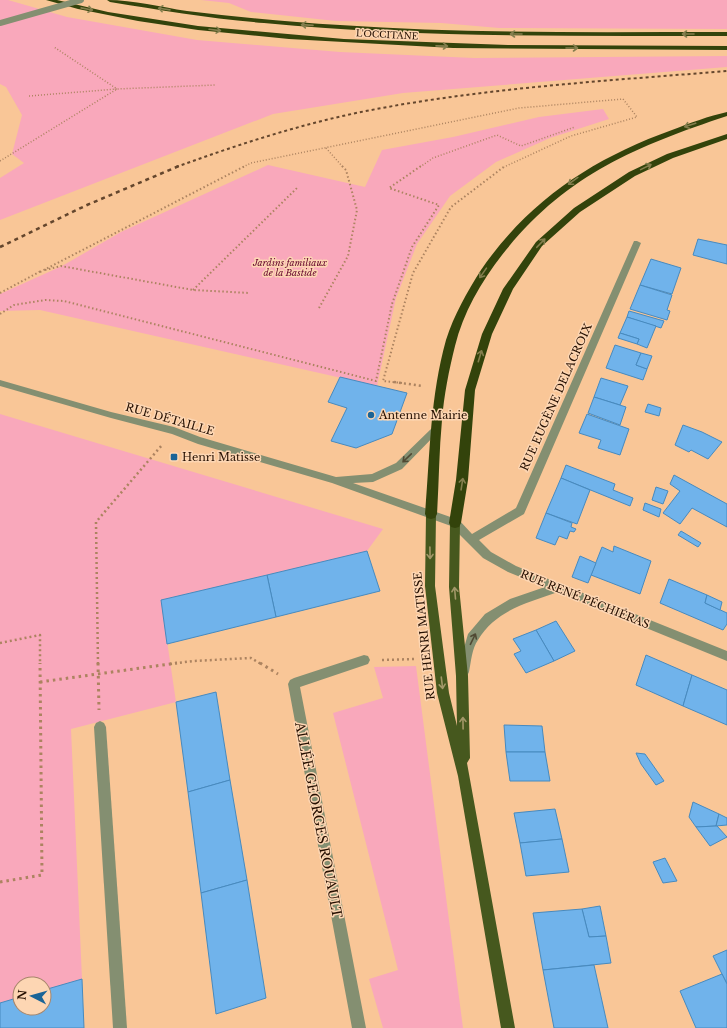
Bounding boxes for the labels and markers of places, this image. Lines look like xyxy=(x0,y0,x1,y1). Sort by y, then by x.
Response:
place label: Antenne Mairie xyxy=(378,408,467,422)
marker: Antenne Mairie xyxy=(366,410,376,420)
place label: Henri Matisse xyxy=(182,450,260,464)
marker: Henri Matisse xyxy=(169,452,179,462)

